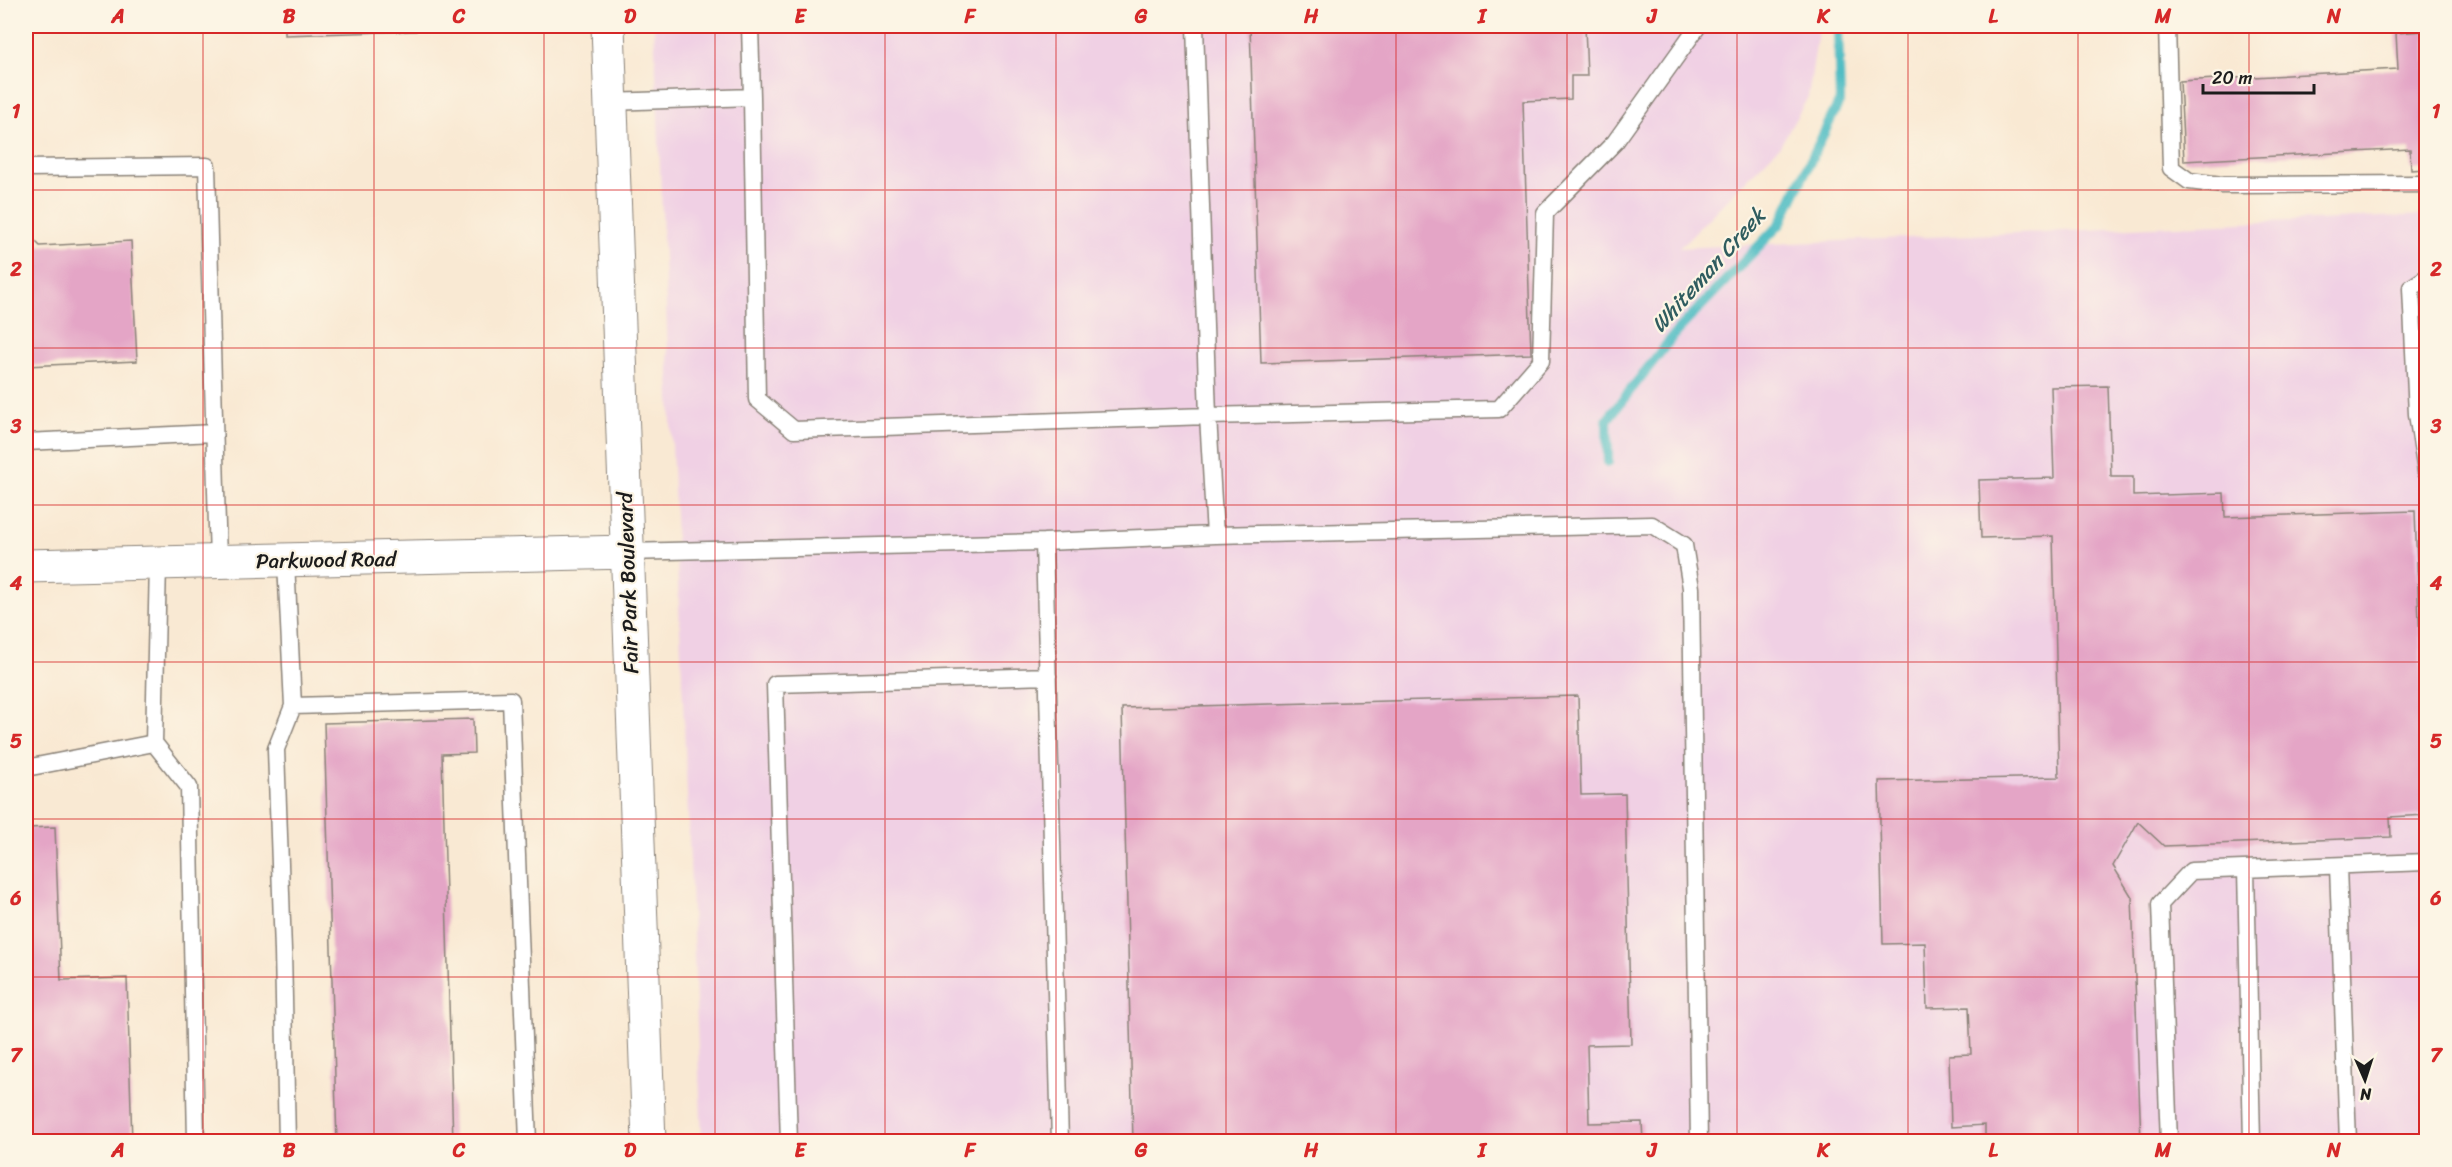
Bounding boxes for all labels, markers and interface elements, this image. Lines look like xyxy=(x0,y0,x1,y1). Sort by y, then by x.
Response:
text: A xyxy=(110,0,125,34)
text: B xyxy=(283,0,296,34)
text: C xyxy=(452,0,466,34)
text: D xyxy=(624,0,637,34)
text: E xyxy=(794,0,807,34)
text: F xyxy=(964,0,977,34)
text: G xyxy=(1134,0,1148,34)
text: H xyxy=(1303,0,1319,34)
text: I xyxy=(1477,0,1488,34)
text: J xyxy=(1646,0,1658,34)
text: K xyxy=(1816,0,1831,34)
text: L xyxy=(1988,0,1998,34)
text: M xyxy=(2154,0,2172,34)
text: N xyxy=(2326,0,2342,34)
scale bar xyxy=(2203,57,2314,95)
text: 20 m xyxy=(2212,62,2252,94)
text: 1 xyxy=(12,94,21,129)
text: 1 xyxy=(2432,94,2441,129)
water label: Whiteman Creek xyxy=(1641,197,1776,342)
text: 2 xyxy=(9,252,22,287)
text: 2 xyxy=(2429,252,2442,287)
text: 3 xyxy=(10,409,22,444)
text: 3 xyxy=(2430,409,2442,444)
street label: Fair Park Boulevard xyxy=(606,490,650,674)
street label: Parkwood Road xyxy=(256,540,398,580)
text: 4 xyxy=(9,566,23,601)
text: 4 xyxy=(2429,566,2443,601)
text: 5 xyxy=(10,724,22,759)
text: 5 xyxy=(2430,724,2442,759)
text: 6 xyxy=(9,881,22,916)
text: 6 xyxy=(2429,881,2442,916)
text: 7 xyxy=(10,1038,23,1073)
text: 7 xyxy=(2430,1038,2443,1073)
north arrow xyxy=(2335,1050,2395,1110)
text: N xyxy=(2359,1080,2373,1109)
text: A xyxy=(110,1133,125,1167)
text: B xyxy=(283,1133,296,1167)
text: C xyxy=(452,1133,466,1167)
text: D xyxy=(624,1133,637,1167)
text: E xyxy=(794,1133,807,1167)
text: F xyxy=(964,1133,977,1167)
text: G xyxy=(1134,1133,1148,1167)
text: H xyxy=(1303,1133,1319,1167)
text: I xyxy=(1477,1133,1488,1167)
text: J xyxy=(1646,1133,1658,1167)
text: K xyxy=(1816,1133,1831,1167)
text: L xyxy=(1988,1133,1998,1167)
text: M xyxy=(2154,1133,2172,1167)
text: N xyxy=(2326,1133,2342,1167)

